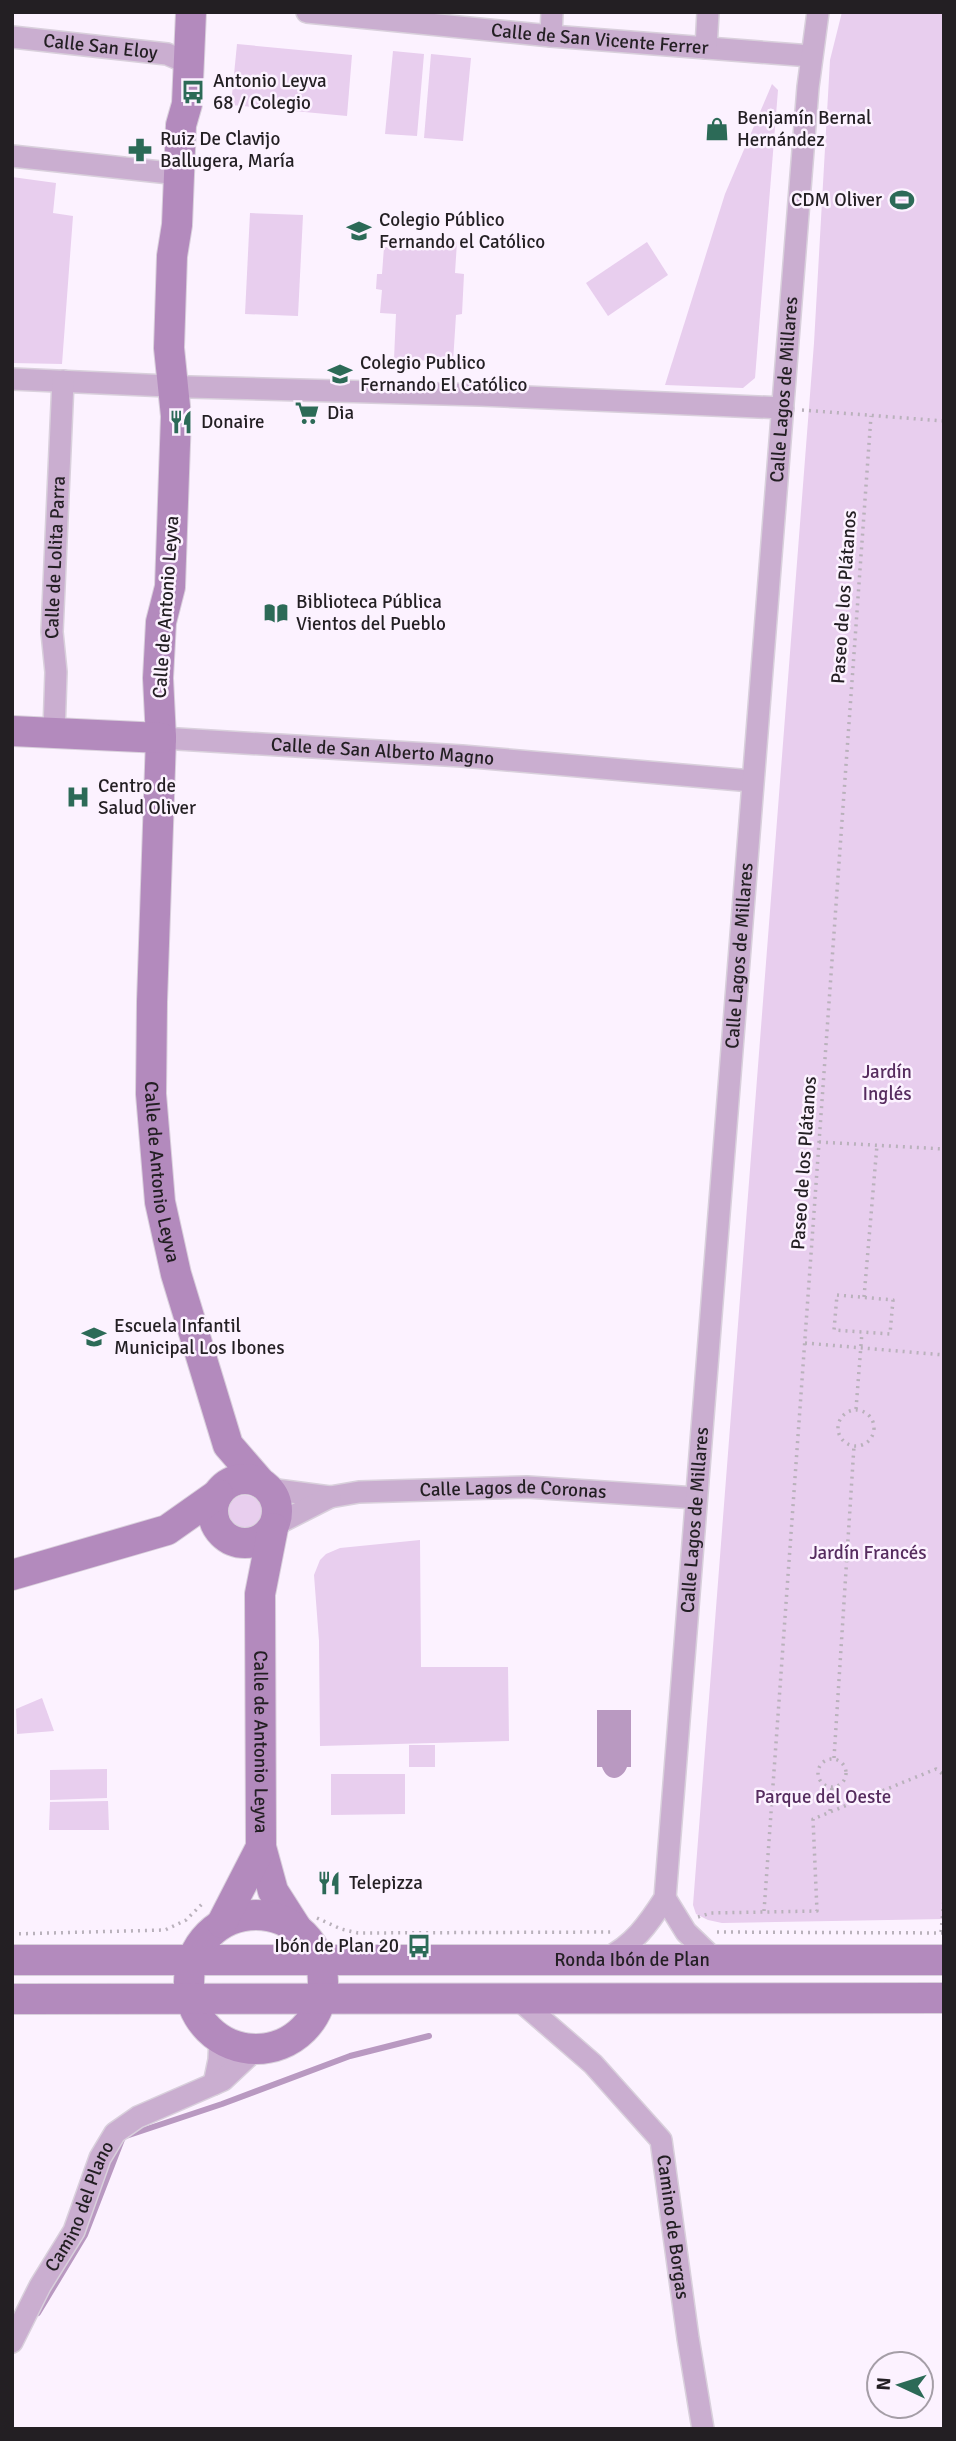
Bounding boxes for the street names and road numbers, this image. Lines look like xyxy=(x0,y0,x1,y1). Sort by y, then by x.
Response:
street label: Calle de San Vicente Ferrer xyxy=(490,18,709,60)
street label: Calle San Eloy xyxy=(42,29,159,65)
street label: Calle Lagos de Millares xyxy=(765,296,803,483)
street label: Calle de Lolita Parra xyxy=(40,475,71,640)
street label: Paseo de los Plátanos xyxy=(826,509,862,685)
street label: Calle de Antonio Leyva xyxy=(148,515,184,699)
street label: Calle de San Alberto Magno xyxy=(270,733,495,771)
street label: Calle Lagos de Millares xyxy=(720,862,759,1050)
street label: Paseo de los Plátanos xyxy=(786,1075,822,1251)
street label: Calle de Antonio Leyva xyxy=(139,1081,185,1265)
street label: Calle Lagos de Millares xyxy=(676,1426,714,1614)
street label: Calle Lagos de Coronas xyxy=(419,1475,607,1504)
street label: Calle de Antonio Leyva xyxy=(248,1650,273,1833)
street label: Ronda Ibón de Plan xyxy=(554,1948,710,1972)
street label: Camino del Plano xyxy=(40,2136,120,2276)
street label: Camino de Borgas xyxy=(651,2153,695,2301)

